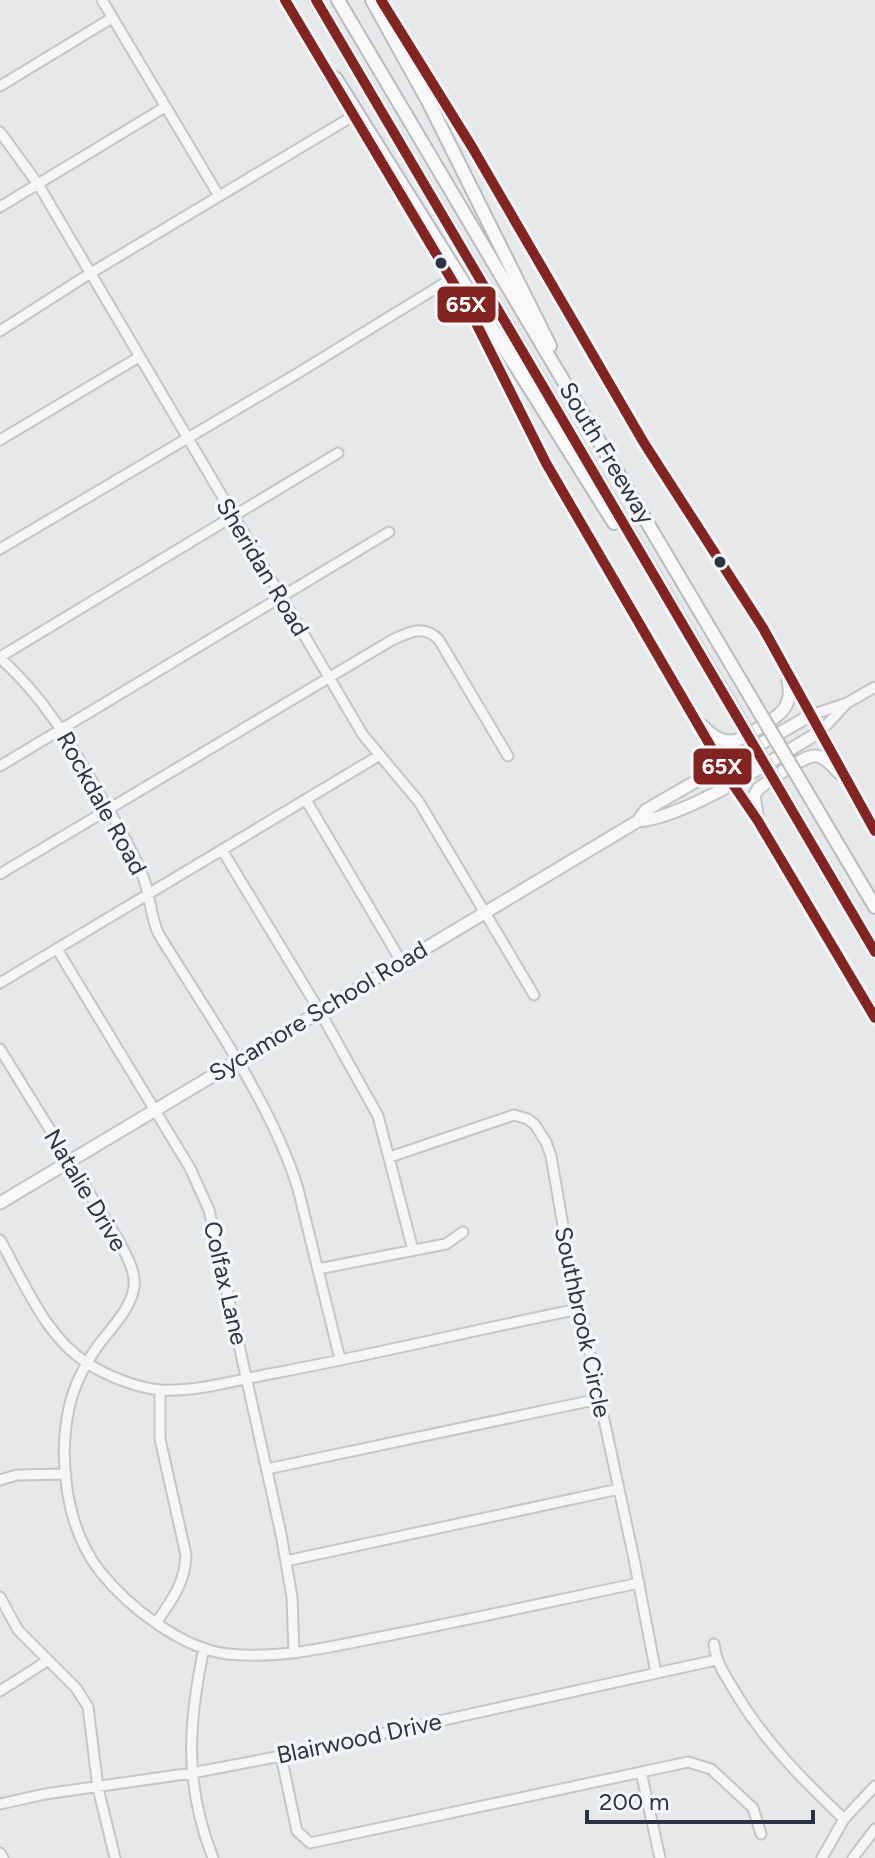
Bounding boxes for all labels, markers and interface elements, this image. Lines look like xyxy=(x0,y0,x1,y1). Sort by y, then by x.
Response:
unlabelled marker xyxy=(433,255,449,271)
line badge: 65X xyxy=(436,285,497,324)
text: 65X xyxy=(446,291,486,318)
street label: South Freeway xyxy=(553,377,661,530)
street label: Sheridan Road xyxy=(210,493,316,641)
unlabelled marker xyxy=(712,554,728,570)
street label: Rockdale Road xyxy=(51,726,153,880)
line badge: 65X xyxy=(692,747,753,786)
text: 65X xyxy=(702,753,742,780)
street label: Sycamore School Road xyxy=(204,934,432,1088)
street label: Natalie Drive xyxy=(38,1124,134,1256)
street label: Colfax Lane xyxy=(198,1218,254,1348)
street label: Southbrook Circle xyxy=(549,1224,617,1420)
street label: Blairwood Drive xyxy=(274,1706,444,1770)
scale bar xyxy=(587,1774,813,1824)
text: 200 m xyxy=(599,1787,670,1816)

